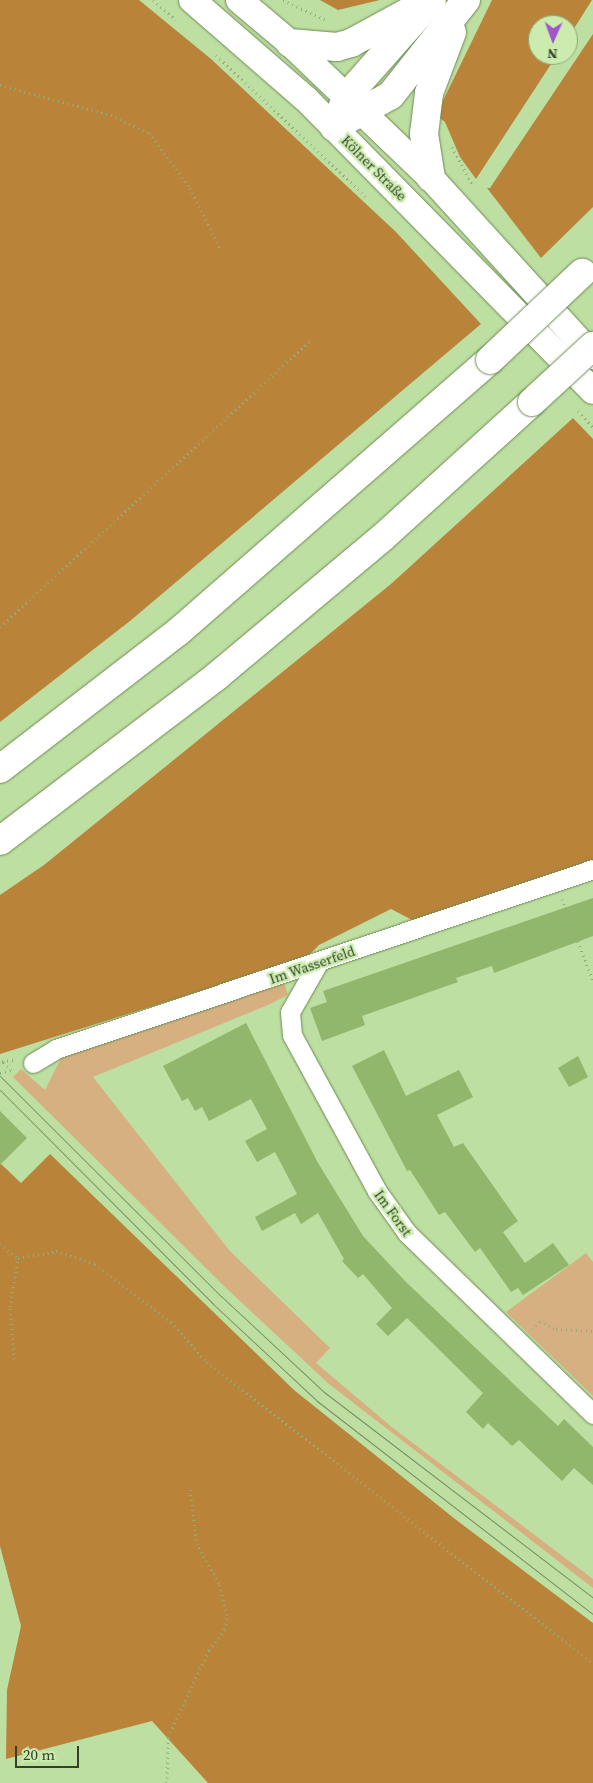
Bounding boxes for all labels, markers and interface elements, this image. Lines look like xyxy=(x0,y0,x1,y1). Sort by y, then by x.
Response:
north arrow xyxy=(528,15,578,65)
text: N xyxy=(547,44,558,64)
street label: Kölner Straße xyxy=(338,132,410,204)
street label: Im Wasserfeld xyxy=(267,942,357,988)
street label: Im Forst xyxy=(371,1187,415,1239)
scale bar xyxy=(18,1736,81,1768)
text: 20 m xyxy=(23,1744,55,1765)

